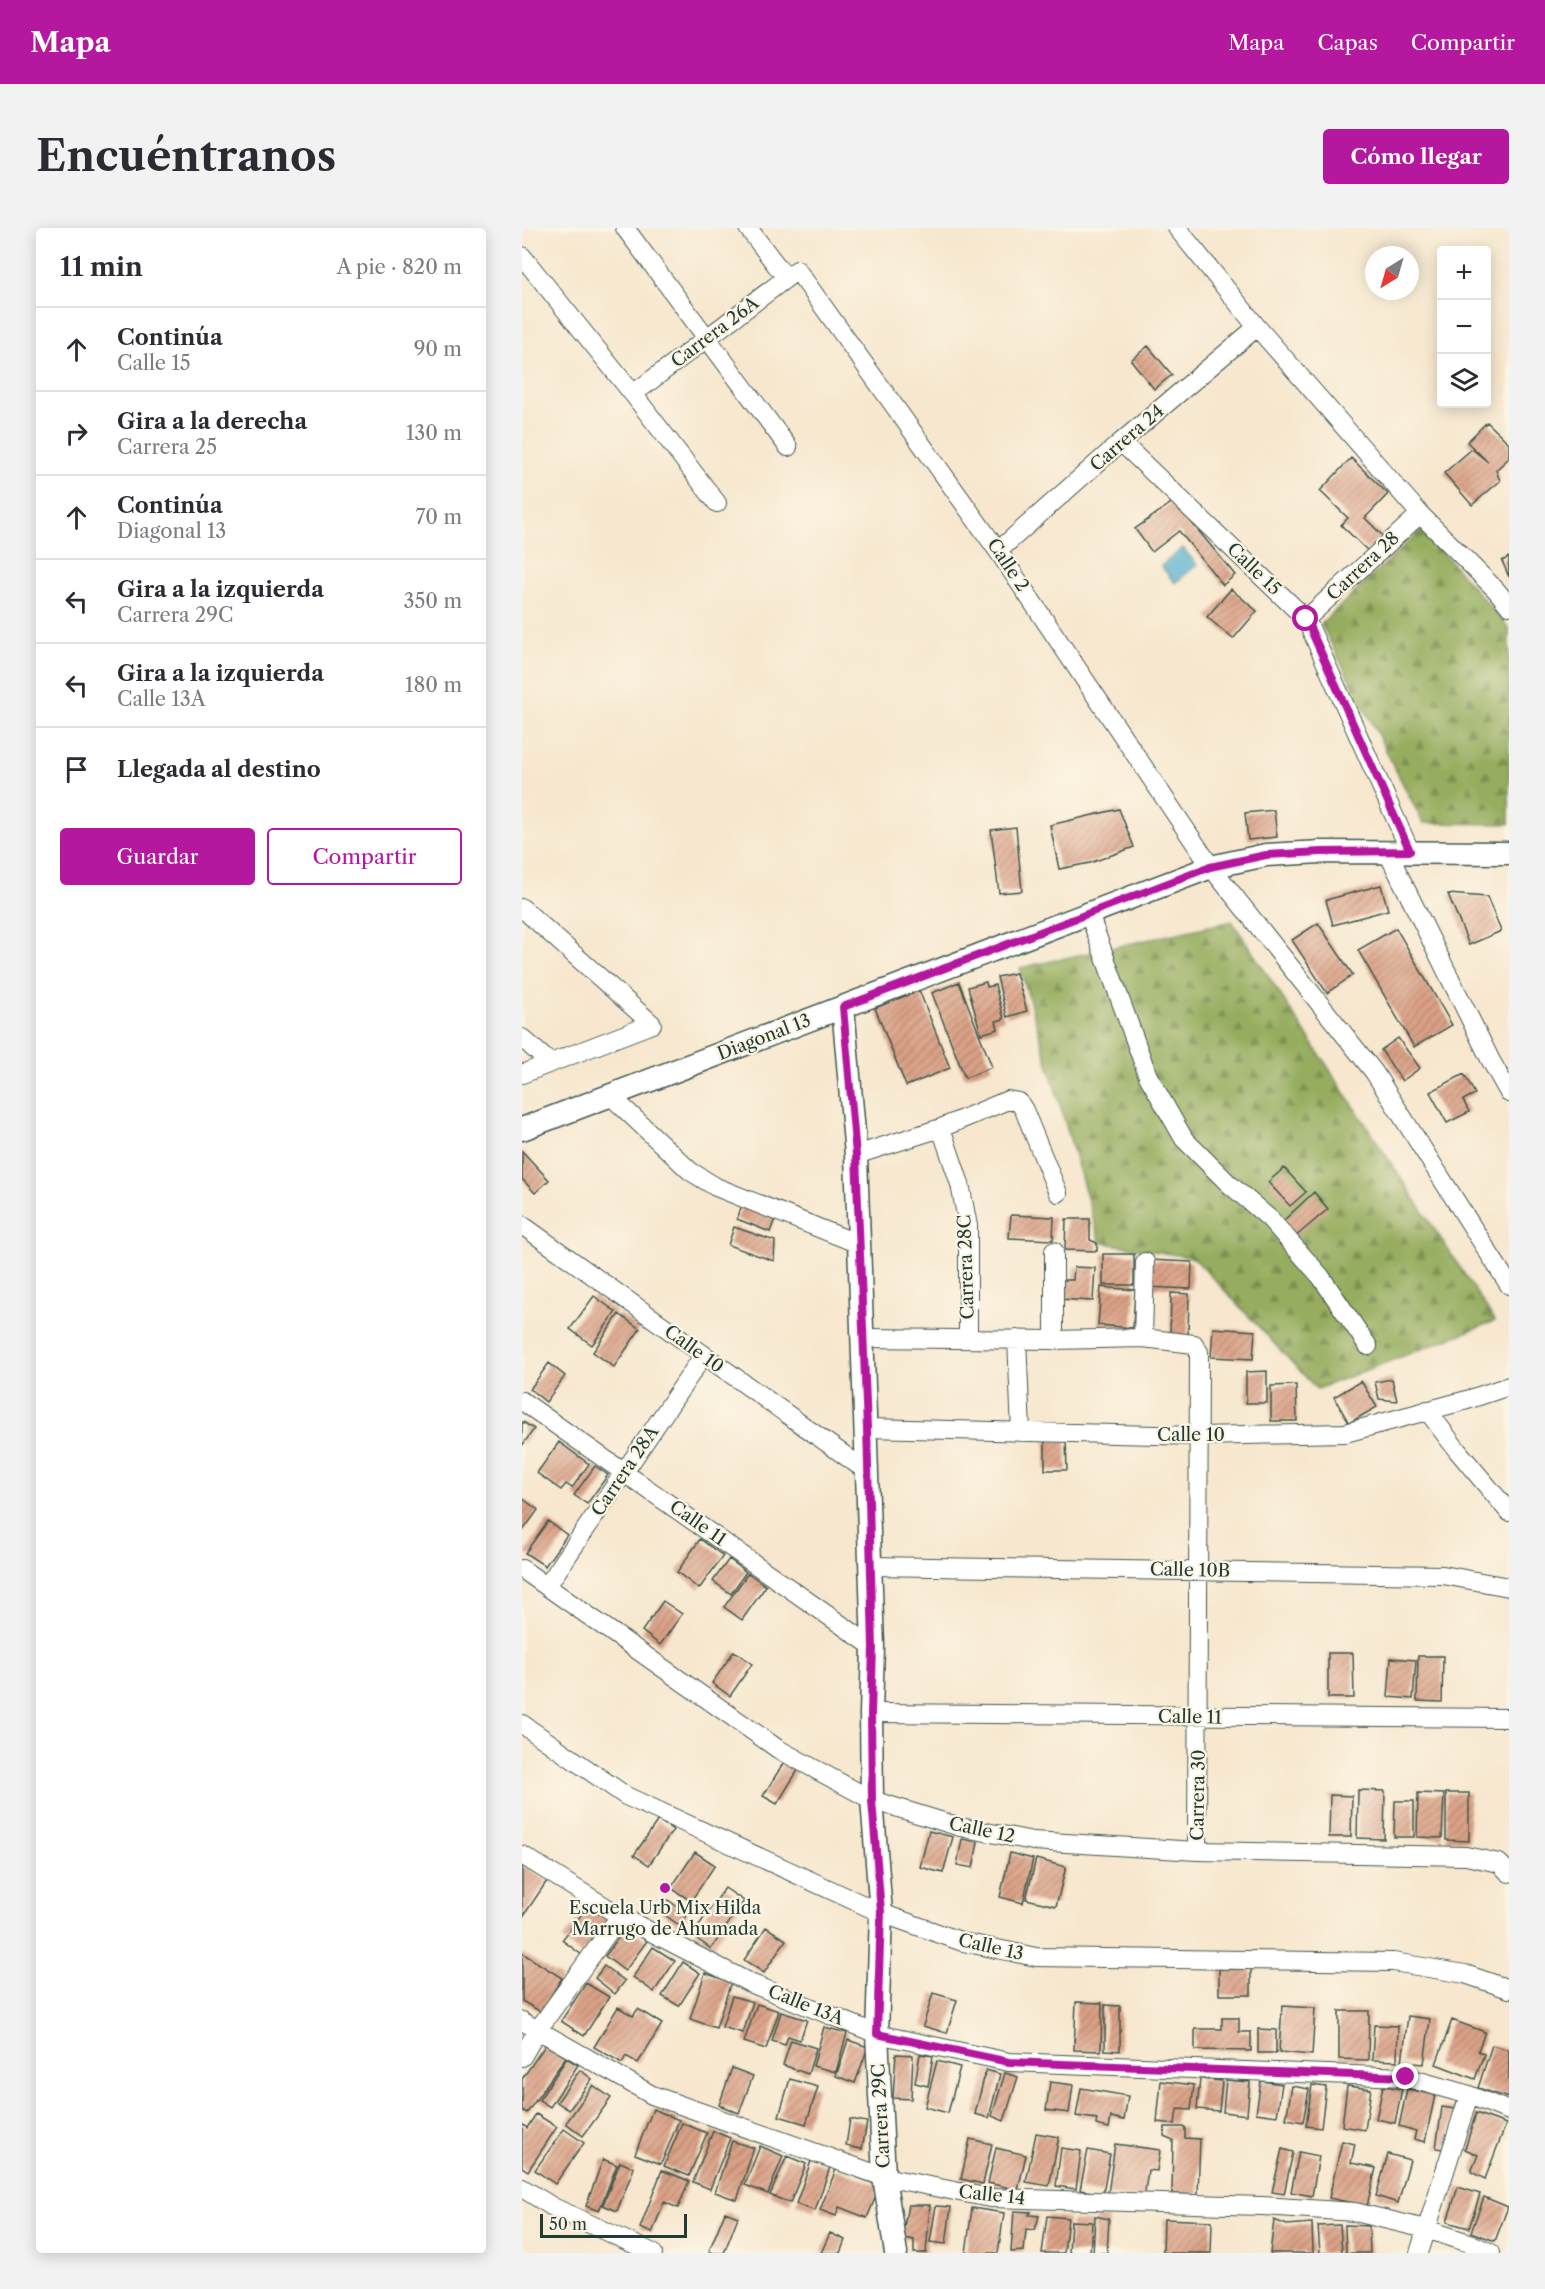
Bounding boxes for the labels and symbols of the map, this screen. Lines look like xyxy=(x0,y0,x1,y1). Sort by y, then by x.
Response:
north arrow xyxy=(1365,246,1419,300)
street label: Carrera 26A xyxy=(667,291,764,372)
street label: Carrera 24 xyxy=(1086,400,1168,476)
street label: Carrera 28 xyxy=(1322,527,1404,605)
street label: Calle 2 xyxy=(982,534,1034,596)
street label: Calle 15 xyxy=(1223,538,1285,600)
route start xyxy=(1292,605,1318,631)
street label: Diagonal 13 xyxy=(714,1009,814,1065)
street label: Carrera 28C xyxy=(953,1214,979,1320)
street label: Calle 10 xyxy=(660,1320,728,1378)
street label: Carrera 28A xyxy=(587,1421,664,1520)
street label: Calle 10 xyxy=(1157,1424,1225,1446)
street label: Calle 11 xyxy=(665,1496,731,1551)
street label: Calle 10B xyxy=(1150,1558,1230,1582)
street label: Calle 11 xyxy=(1158,1705,1223,1729)
street label: Carrera 30 xyxy=(1186,1749,1210,1841)
street label: Calle 12 xyxy=(947,1812,1017,1848)
marker: Escuela Urb Mix Hilda Marrugo de Ahumada xyxy=(658,1881,672,1895)
place label: Escuela Urb Mix Hilda Marrugo de Ahumada xyxy=(569,1897,762,1940)
street label: Calle 13 xyxy=(956,1929,1026,1965)
street label: Calle 13A xyxy=(765,1980,848,2030)
street label: Carrera 29C xyxy=(867,2063,895,2169)
route end xyxy=(1392,2063,1418,2089)
street label: Calle 14 xyxy=(958,2181,1026,2209)
scale bar xyxy=(540,2211,687,2238)

